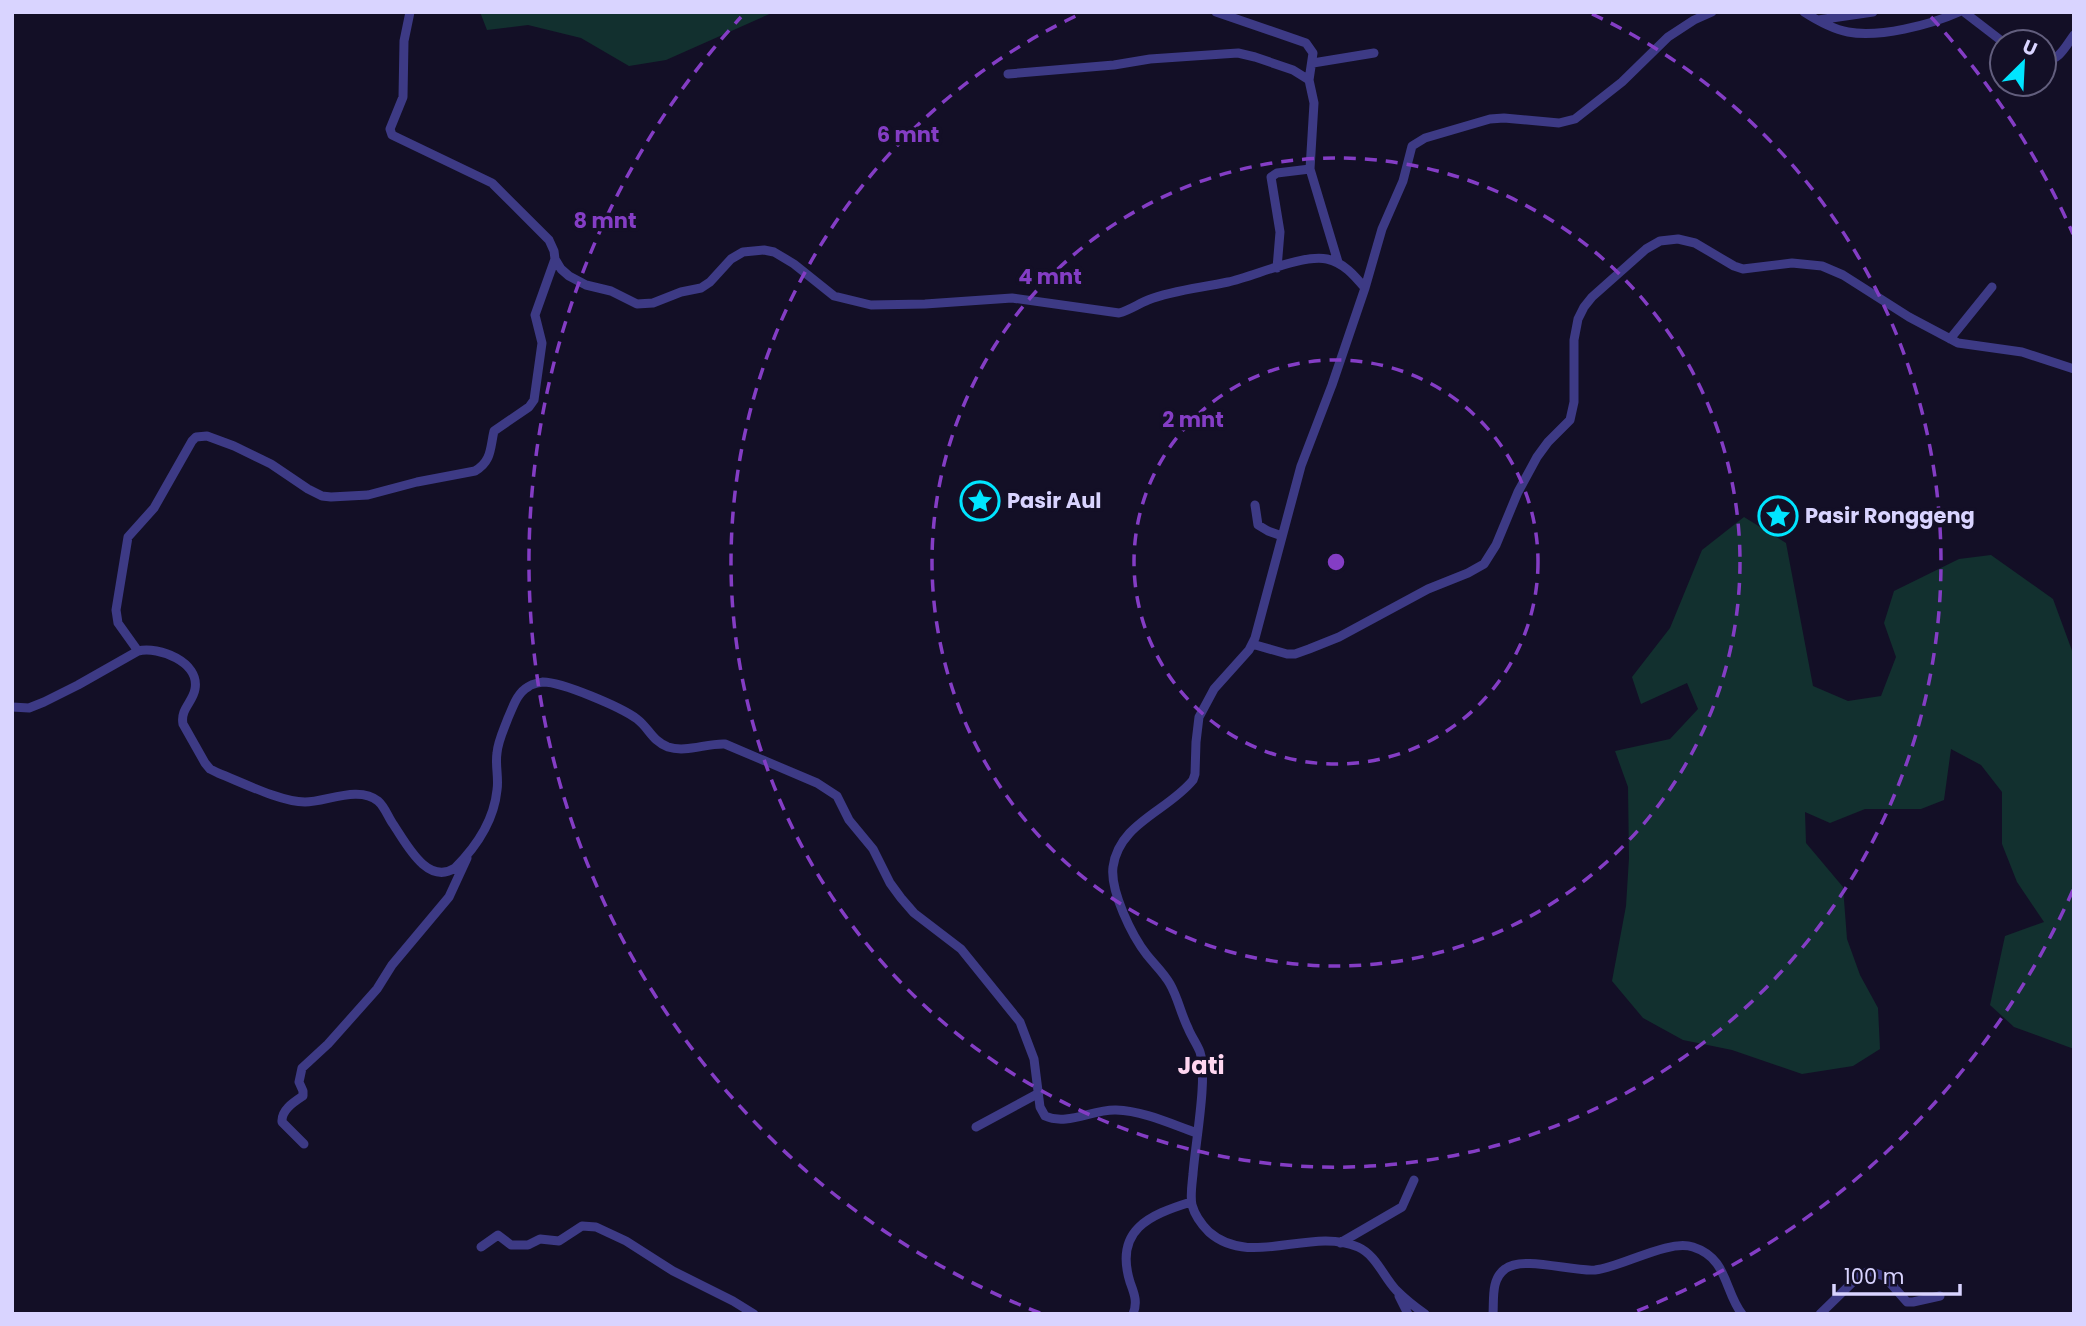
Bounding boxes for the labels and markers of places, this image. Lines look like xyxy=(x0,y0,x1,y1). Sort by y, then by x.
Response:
place icon: Pasir Aul xyxy=(959,480,1001,522)
place label: Pasir Aul xyxy=(1007,486,1102,515)
place icon: Pasir Ronggeng xyxy=(1757,495,1799,537)
place label: Pasir Ronggeng xyxy=(1805,501,1975,530)
centre of rings xyxy=(1324,550,1348,574)

